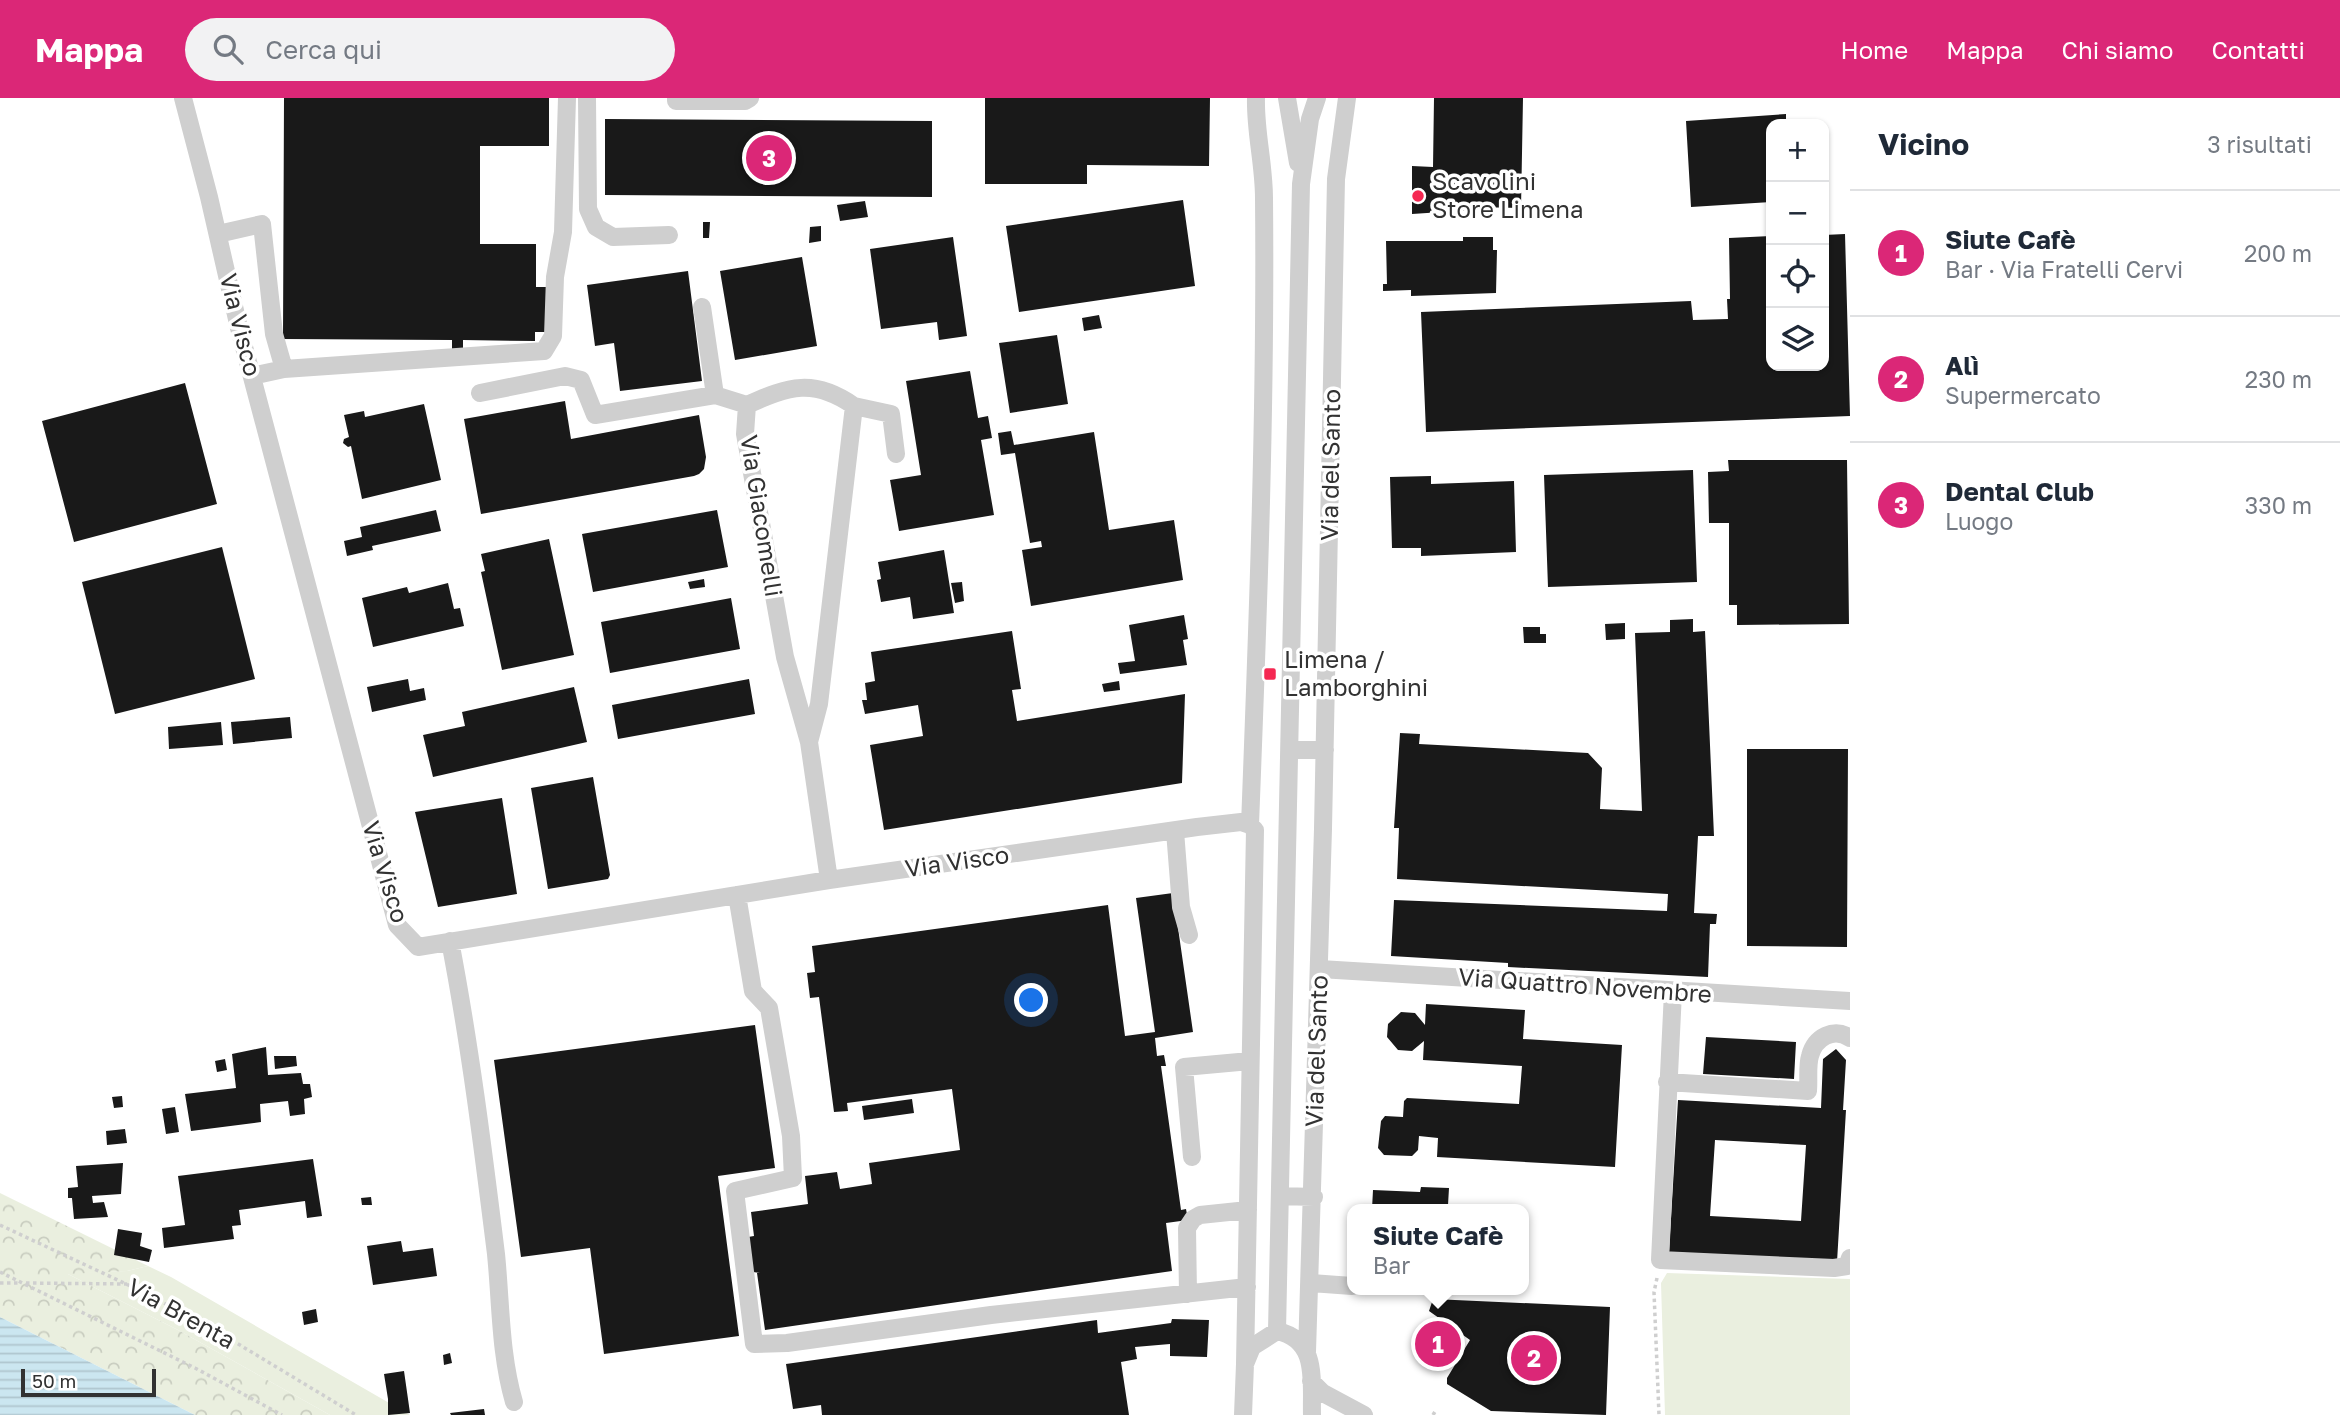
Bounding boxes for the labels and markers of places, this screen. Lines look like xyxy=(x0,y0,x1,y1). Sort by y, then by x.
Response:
pin: 3 xyxy=(746,132,792,184)
place label: Scavolini Store Limena xyxy=(1432,166,1584,223)
marker: Scavolini Store Limena xyxy=(1410,188,1426,204)
place label: Limena / Lamborghini xyxy=(1284,644,1428,701)
marker: Limena / Lamborghini xyxy=(1262,666,1278,682)
pin: 1 xyxy=(1415,1318,1461,1370)
pin: 2 xyxy=(1511,1332,1557,1384)

